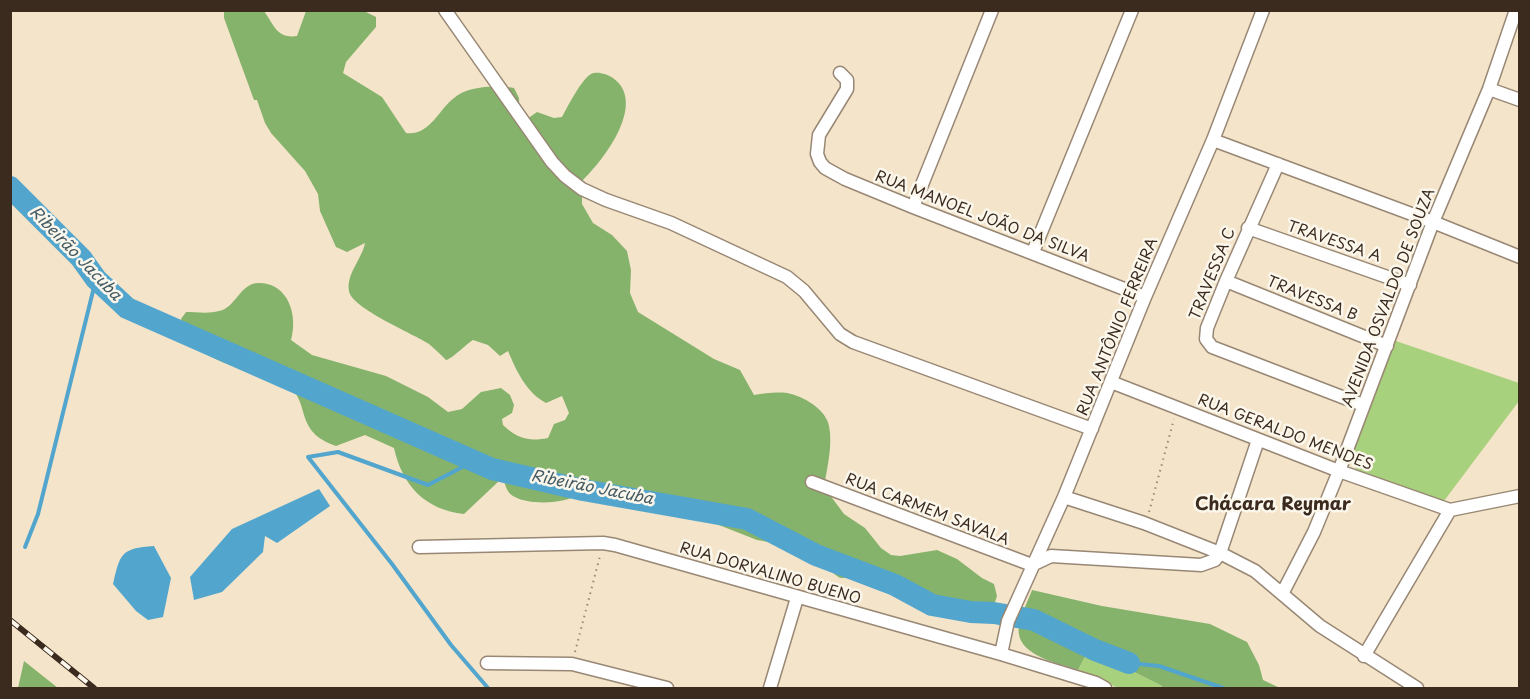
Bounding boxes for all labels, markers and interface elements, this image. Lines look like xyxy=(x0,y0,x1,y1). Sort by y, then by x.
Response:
street label: RUA MANOEL JOÃO DA SILVA xyxy=(872,168,1092,266)
street label: AVENIDA OSVALDO DE SOUZA xyxy=(1339,186,1439,410)
water label: Ribeirão Jacuba xyxy=(25,203,125,305)
street label: TRAVESSA A xyxy=(1285,218,1383,266)
street label: TRAVESSA C xyxy=(1186,225,1240,323)
street label: RUA ANTÔNIO FERREIRA xyxy=(1074,235,1162,419)
street label: TRAVESSA B xyxy=(1264,273,1360,325)
street label: RUA GERALDO MENDES xyxy=(1195,391,1375,475)
water label: Ribeirão Jacuba xyxy=(530,467,654,509)
street label: RUA CARMEM SAVALA xyxy=(843,470,1011,550)
district label: Chácara Reymar xyxy=(1195,494,1351,516)
street label: RUA DORVALINO BUENO xyxy=(677,540,863,608)

